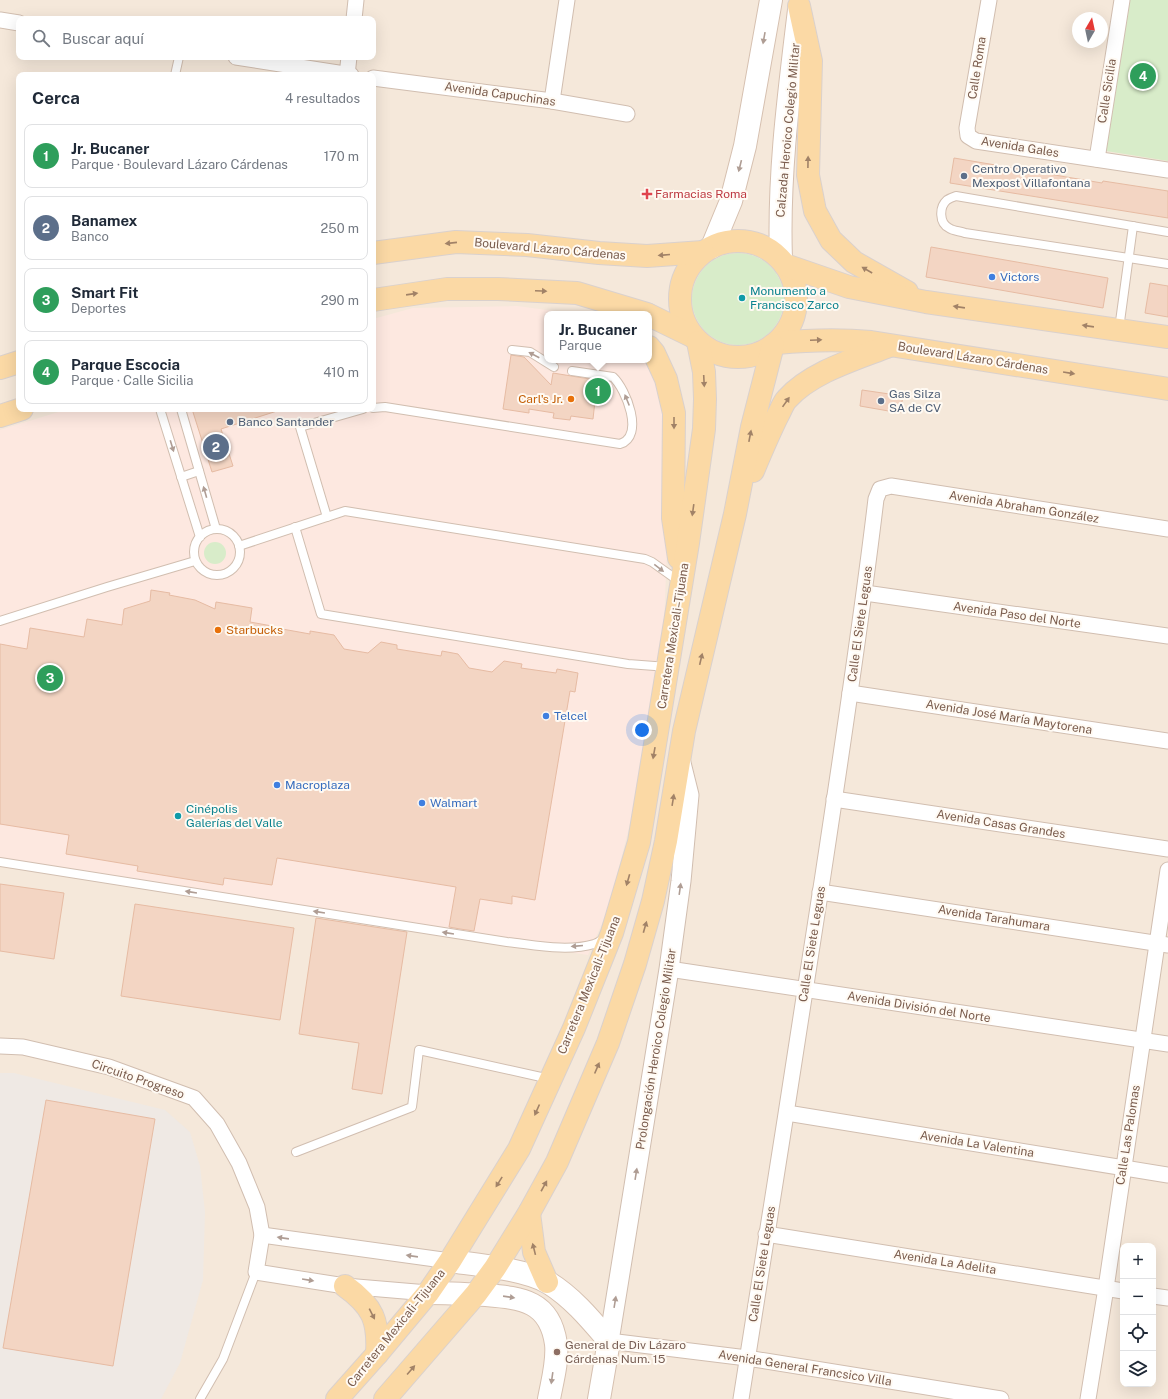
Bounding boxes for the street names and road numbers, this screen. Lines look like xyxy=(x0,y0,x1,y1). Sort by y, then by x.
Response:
street label: Calle Roma xyxy=(965,36,989,100)
street label: Calzada Heroico Colegio Militar xyxy=(773,42,803,218)
street label: Calle Sicilia xyxy=(1095,58,1119,124)
street label: Avenida Capuchinas xyxy=(444,79,556,109)
street label: Avenida Gales xyxy=(980,134,1060,160)
street label: Boulevard Lázaro Cárdenas xyxy=(474,235,626,263)
street label: Boulevard Lázaro Cárdenas xyxy=(897,339,1049,377)
street label: Avenida Abraham González xyxy=(948,488,1100,526)
street label: Carretera Mexicali–Tijuana xyxy=(655,562,691,710)
street label: Calle El Siete Leguas xyxy=(845,565,875,683)
street label: Avenida Paso del Norte xyxy=(952,599,1082,631)
street label: Avenida José María Maytorena xyxy=(925,697,1093,737)
street label: Avenida Casas Grandes xyxy=(936,807,1066,841)
street label: Calle El Siete Leguas xyxy=(796,885,828,1003)
street label: Avenida Tarahumara xyxy=(937,902,1051,934)
street label: Carretera Mexicali–Tijuana xyxy=(555,914,623,1056)
street label: Prolongación Heroico Colegio Militar xyxy=(633,947,679,1151)
street label: Avenida División del Norte xyxy=(846,989,992,1025)
street label: Circuito Progreso xyxy=(90,1057,186,1102)
street label: Calle Las Palomas xyxy=(1113,1084,1143,1186)
street label: Avenida La Valentina xyxy=(919,1128,1035,1160)
street label: Calle El Siete Leguas xyxy=(746,1205,778,1323)
street label: Avenida La Adelita xyxy=(893,1247,997,1277)
street label: Carretera Mexicali–Tijuana xyxy=(344,1266,448,1390)
street label: Avenida General Francsico Villa xyxy=(717,1347,893,1389)

